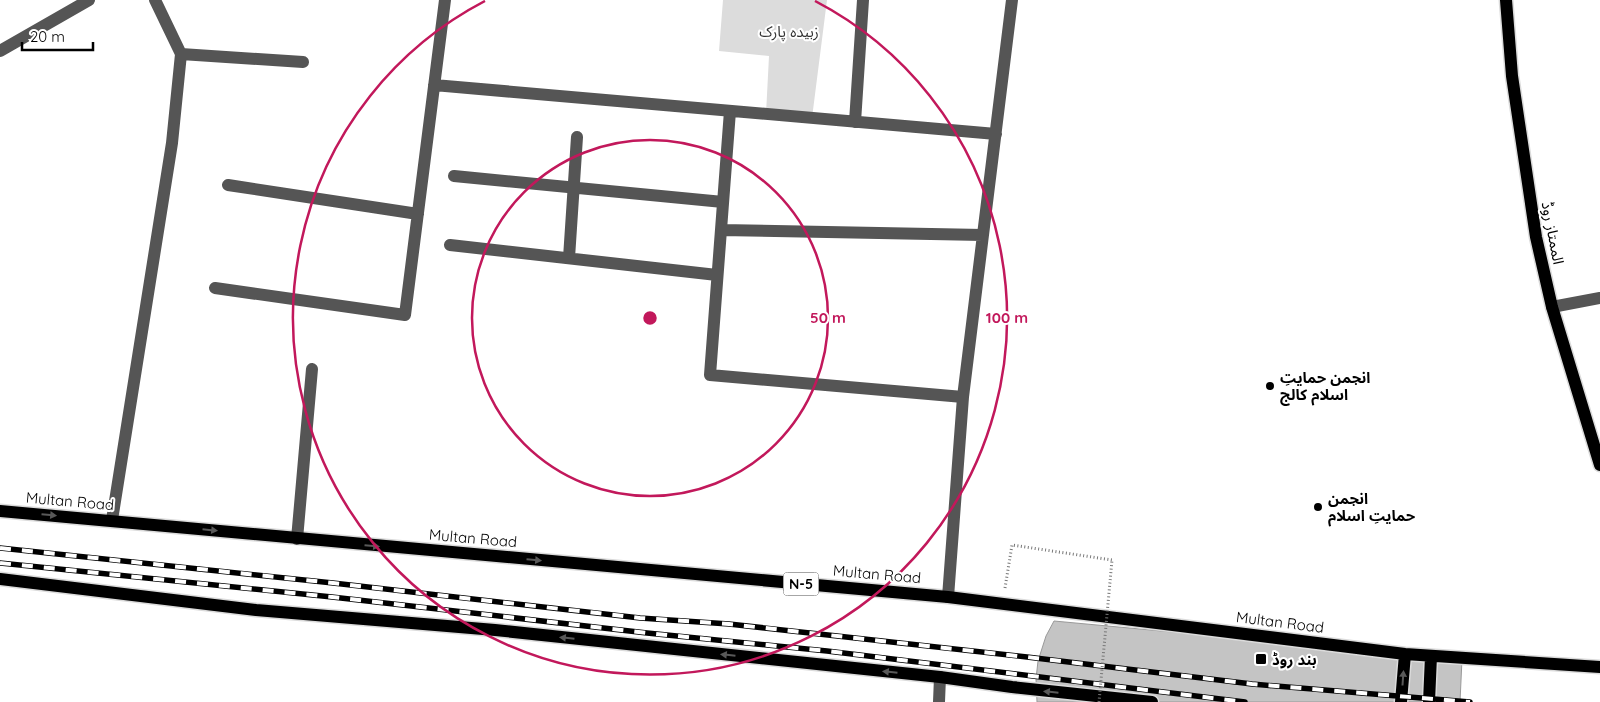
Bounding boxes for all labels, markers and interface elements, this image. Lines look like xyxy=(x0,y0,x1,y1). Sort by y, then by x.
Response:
scale bar xyxy=(22,20,94,52)
park label: زبیدہ پارک xyxy=(759,22,819,42)
text: 20 m xyxy=(30,27,65,46)
street label: الممتاز روڈ xyxy=(1538,200,1568,266)
text: 50 m xyxy=(810,308,846,327)
text: 100 m xyxy=(986,308,1028,327)
centre of rings xyxy=(641,309,659,327)
place label: انجمن حمایتِ اسلام کالج xyxy=(1280,368,1370,406)
marker: انجمن حمایتِ اسلام کالج xyxy=(1264,380,1276,392)
street label: Multan Road xyxy=(25,488,115,514)
place label: انجمن حمایتِ اسلام xyxy=(1328,489,1416,527)
marker: انجمن حمایتِ اسلام xyxy=(1312,501,1324,513)
one-way arrow xyxy=(41,512,57,520)
street label: Multan Road xyxy=(428,525,518,551)
one-way arrow xyxy=(203,526,219,534)
one-way arrow xyxy=(364,542,380,550)
one-way arrow xyxy=(526,556,542,564)
street label: Multan Road xyxy=(832,561,922,587)
road number: N-5 xyxy=(784,572,818,596)
street label: Multan Road xyxy=(1235,607,1325,637)
one-way arrow xyxy=(558,634,574,642)
place label: بند روڈ xyxy=(1272,650,1317,669)
one-way arrow xyxy=(720,651,736,659)
marker: بند روڈ xyxy=(1254,652,1268,666)
one-way arrow xyxy=(882,668,898,676)
one-way arrow xyxy=(1399,670,1407,686)
one-way arrow xyxy=(1043,687,1059,695)

